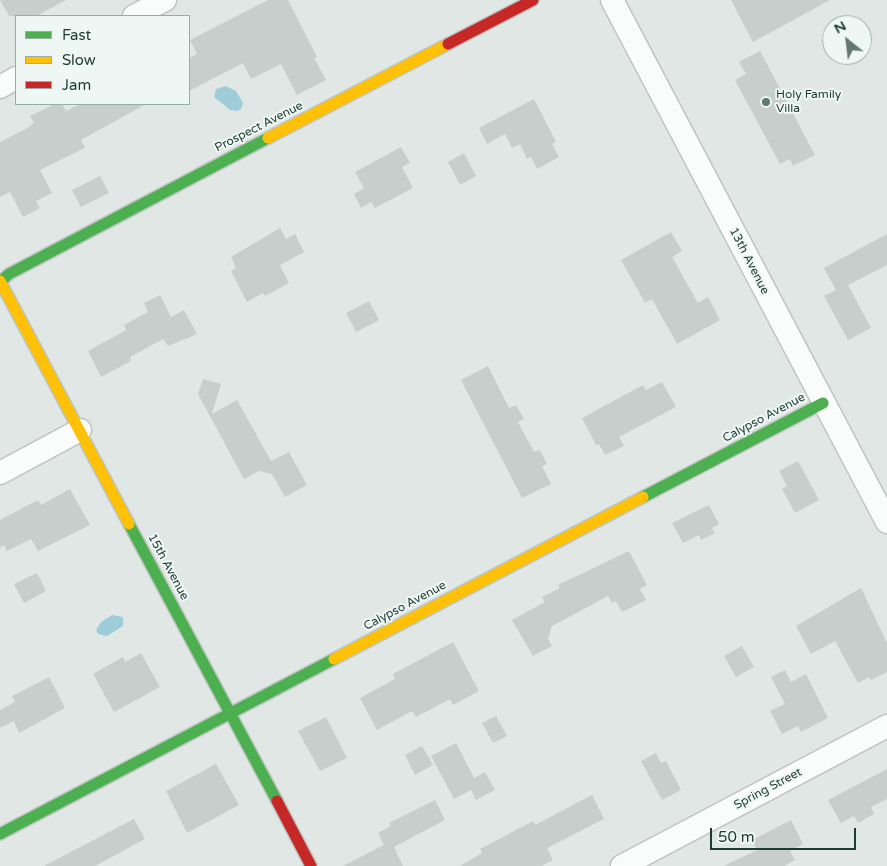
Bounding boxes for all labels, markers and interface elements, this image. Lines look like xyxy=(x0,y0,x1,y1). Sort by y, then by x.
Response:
legend xyxy=(15,15,190,105)
north arrow xyxy=(822,15,872,65)
text: N xyxy=(831,17,849,37)
text: Fast xyxy=(62,26,91,44)
text: Slow xyxy=(62,51,96,69)
text: Jam xyxy=(62,76,91,94)
place label: Holy Family Villa xyxy=(776,88,841,116)
marker: Holy Family Villa xyxy=(760,96,772,108)
street label: Prospect Avenue xyxy=(213,99,305,155)
street label: 13th Avenue xyxy=(726,225,772,297)
street label: Calypso Avenue xyxy=(720,390,808,446)
street label: 15th Avenue xyxy=(144,531,192,603)
street label: Calypso Avenue xyxy=(361,578,449,634)
street label: Spring Street xyxy=(732,765,804,813)
scale bar xyxy=(712,818,858,850)
text: 50 m xyxy=(718,828,755,846)

